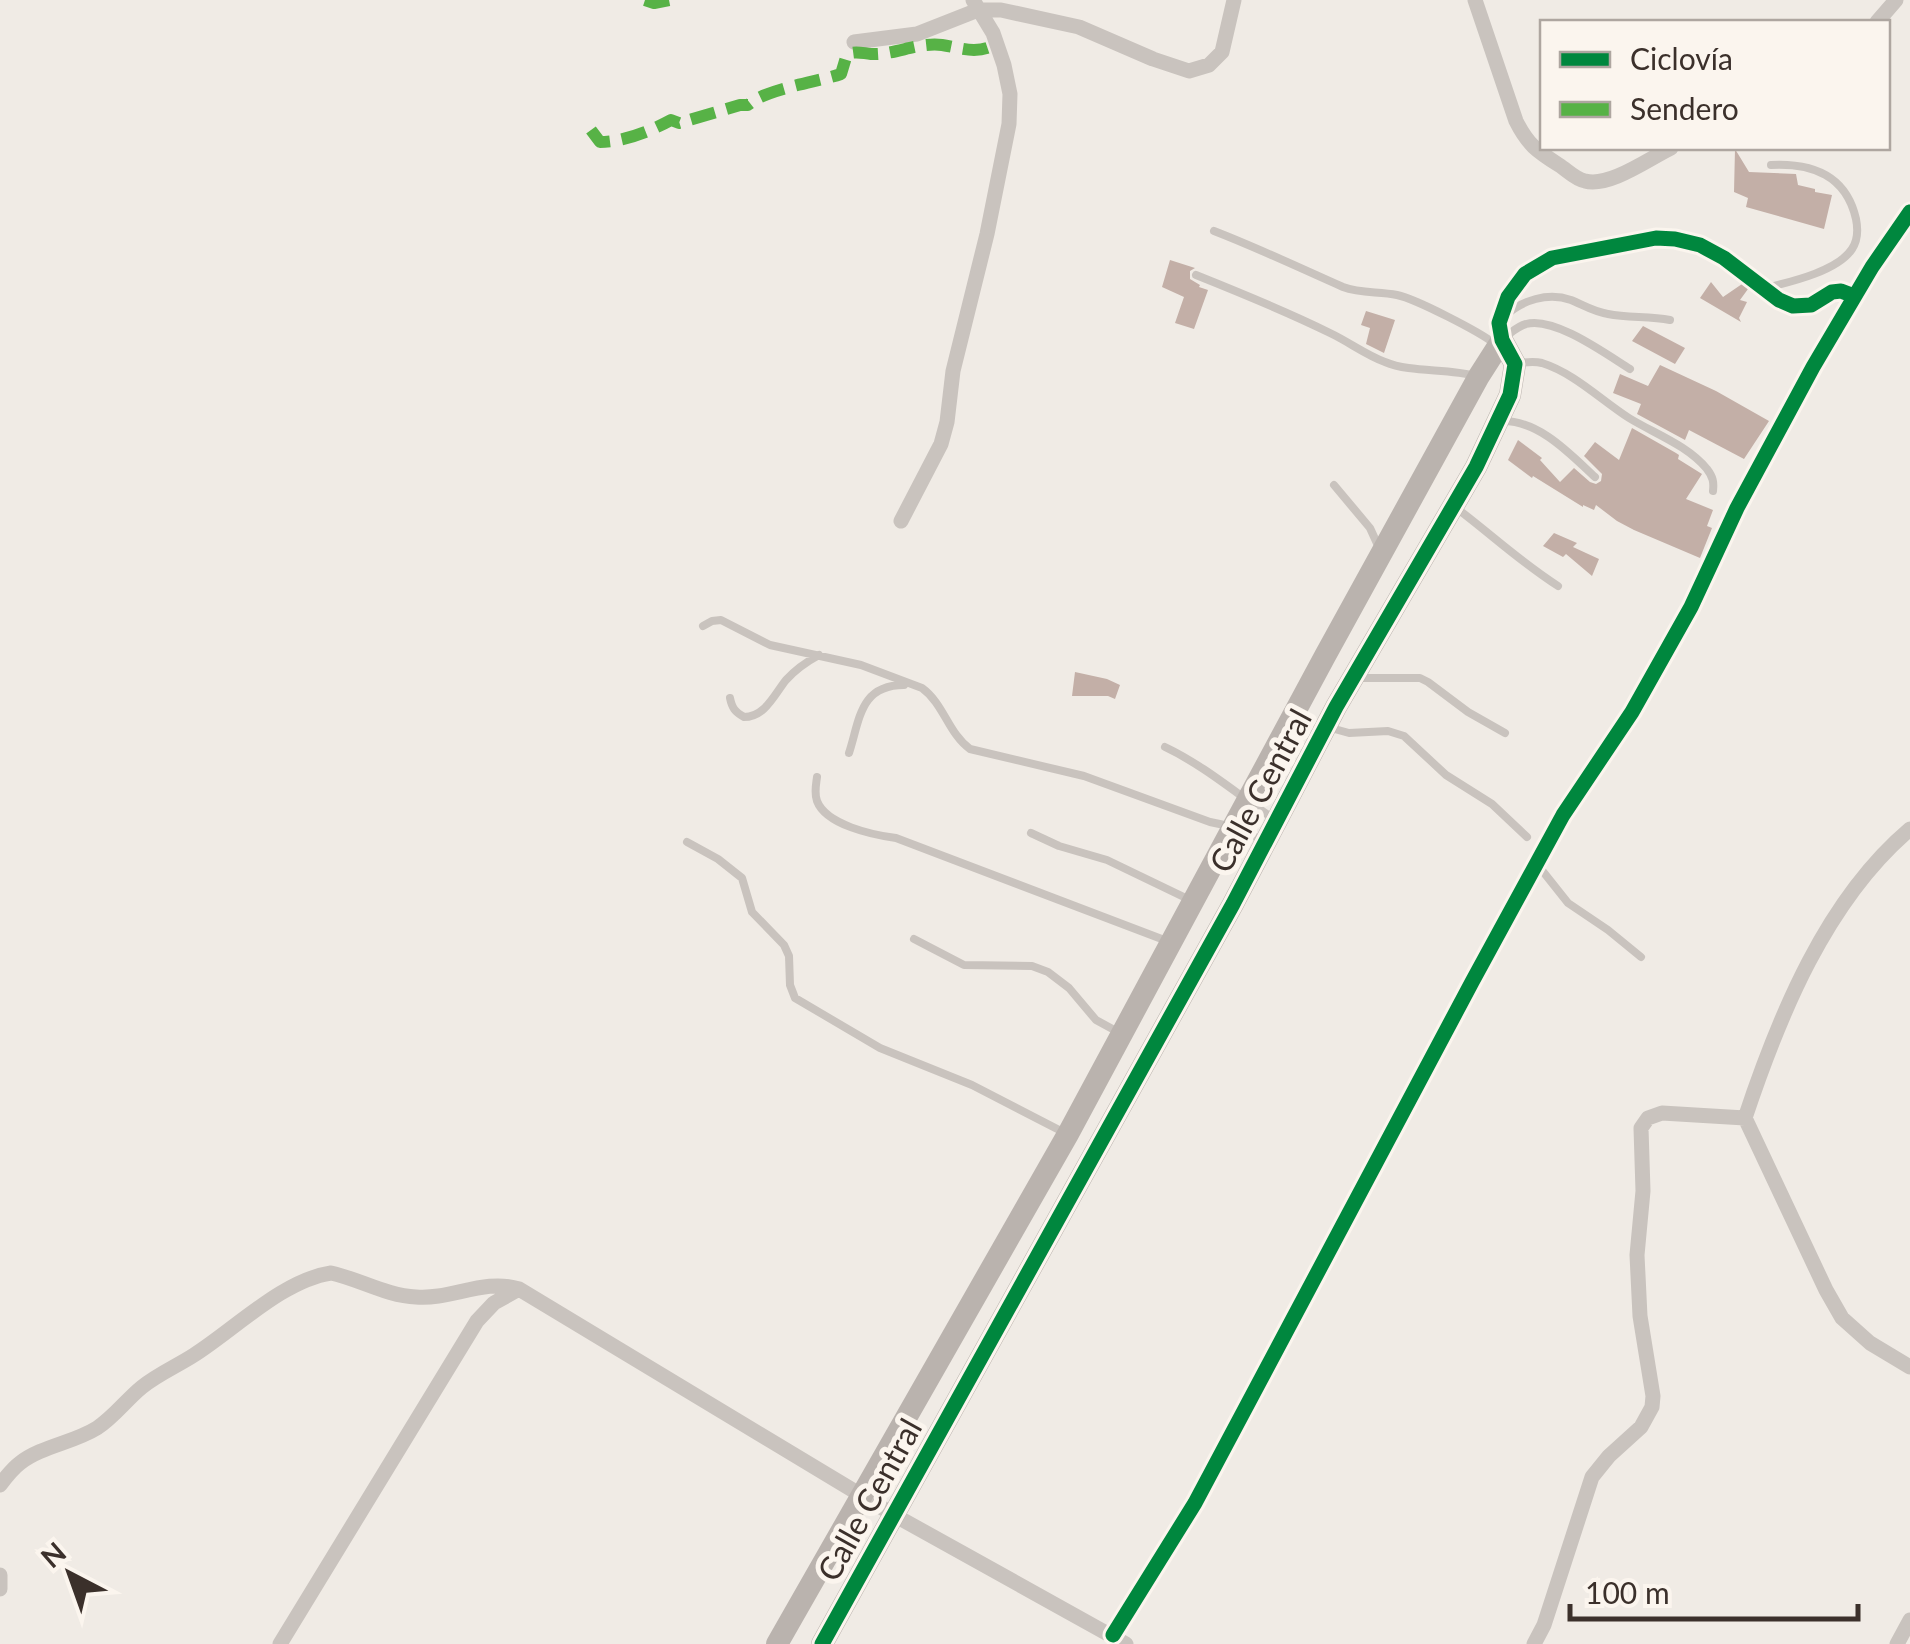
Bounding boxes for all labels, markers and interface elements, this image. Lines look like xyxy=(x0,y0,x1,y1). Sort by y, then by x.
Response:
legend xyxy=(1540,20,1890,150)
text: Ciclovía xyxy=(1630,40,1733,76)
text: Sendero xyxy=(1630,90,1739,126)
street label: Calle Central xyxy=(1200,702,1319,879)
street label: Calle Central xyxy=(808,1411,929,1587)
north arrow xyxy=(20,1524,120,1624)
text: N xyxy=(34,1534,72,1574)
scale bar xyxy=(1570,1559,1858,1621)
text: 100 m xyxy=(1585,1574,1670,1610)

